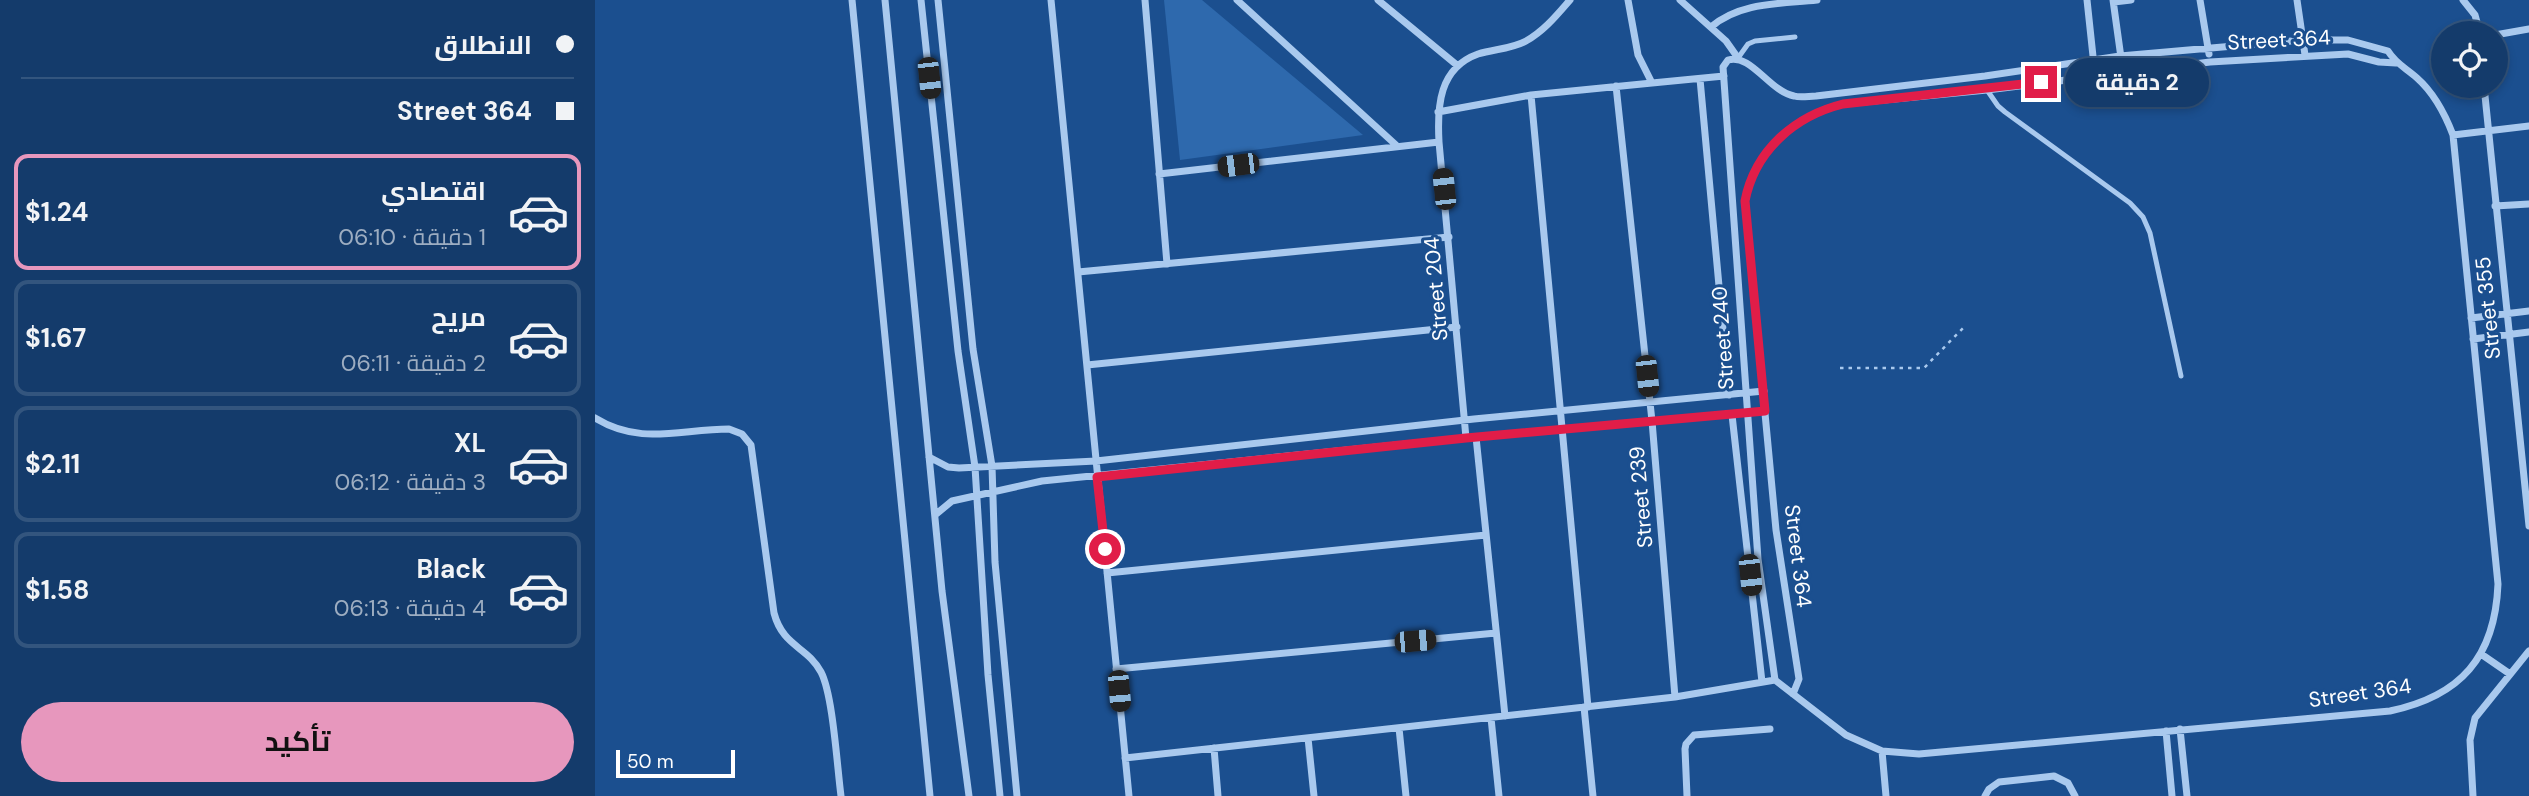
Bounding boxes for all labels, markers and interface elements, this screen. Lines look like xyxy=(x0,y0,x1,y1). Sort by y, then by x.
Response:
map controls xyxy=(2431,21,2508,98)
button: locate xyxy=(2431,21,2508,98)
street label: Street 364 xyxy=(2227,23,2332,57)
text: الانطلاق xyxy=(434,28,532,62)
car xyxy=(917,56,942,100)
callout: 2 دقيقة xyxy=(2065,57,2209,106)
route end xyxy=(2025,66,2057,98)
text: 2 دقيقة xyxy=(2095,67,2179,97)
text: Street 364 xyxy=(397,94,532,128)
car xyxy=(1216,152,1261,178)
car xyxy=(1432,167,1457,211)
text: اقتصادي xyxy=(381,174,486,208)
icon: car xyxy=(507,181,570,244)
text: $1.24 xyxy=(25,195,88,229)
text: 1 دقيقة · 06:10 xyxy=(338,222,486,252)
street label: Street 204 xyxy=(1417,236,1454,342)
street label: Street 355 xyxy=(2469,255,2507,361)
street label: Street 240 xyxy=(1705,285,1741,391)
text: مريح xyxy=(431,300,486,334)
icon: car xyxy=(507,307,570,370)
text: $1.67 xyxy=(25,321,86,355)
text: 2 دقيقة · 06:11 xyxy=(341,348,486,378)
car xyxy=(1635,354,1660,398)
text: XL xyxy=(454,426,486,460)
icon: car xyxy=(507,433,570,496)
street label: Street 239 xyxy=(1623,445,1659,549)
text: $2.11 xyxy=(25,447,80,481)
text: 3 دقيقة · 06:12 xyxy=(334,467,486,497)
street label: Street 364 xyxy=(1778,503,1818,609)
route start xyxy=(1089,533,1121,565)
text: Black xyxy=(416,552,486,586)
car xyxy=(1738,553,1763,597)
icon: car xyxy=(507,559,570,622)
text: $1.58 xyxy=(25,573,89,607)
text: 4 دقيقة · 06:13 xyxy=(334,593,486,623)
car xyxy=(1394,629,1437,653)
car xyxy=(1107,669,1132,713)
street label: Street 364 xyxy=(2307,672,2413,714)
button: تأكيد xyxy=(21,702,574,782)
scale bar xyxy=(616,747,735,779)
text: 50 m xyxy=(627,749,674,774)

